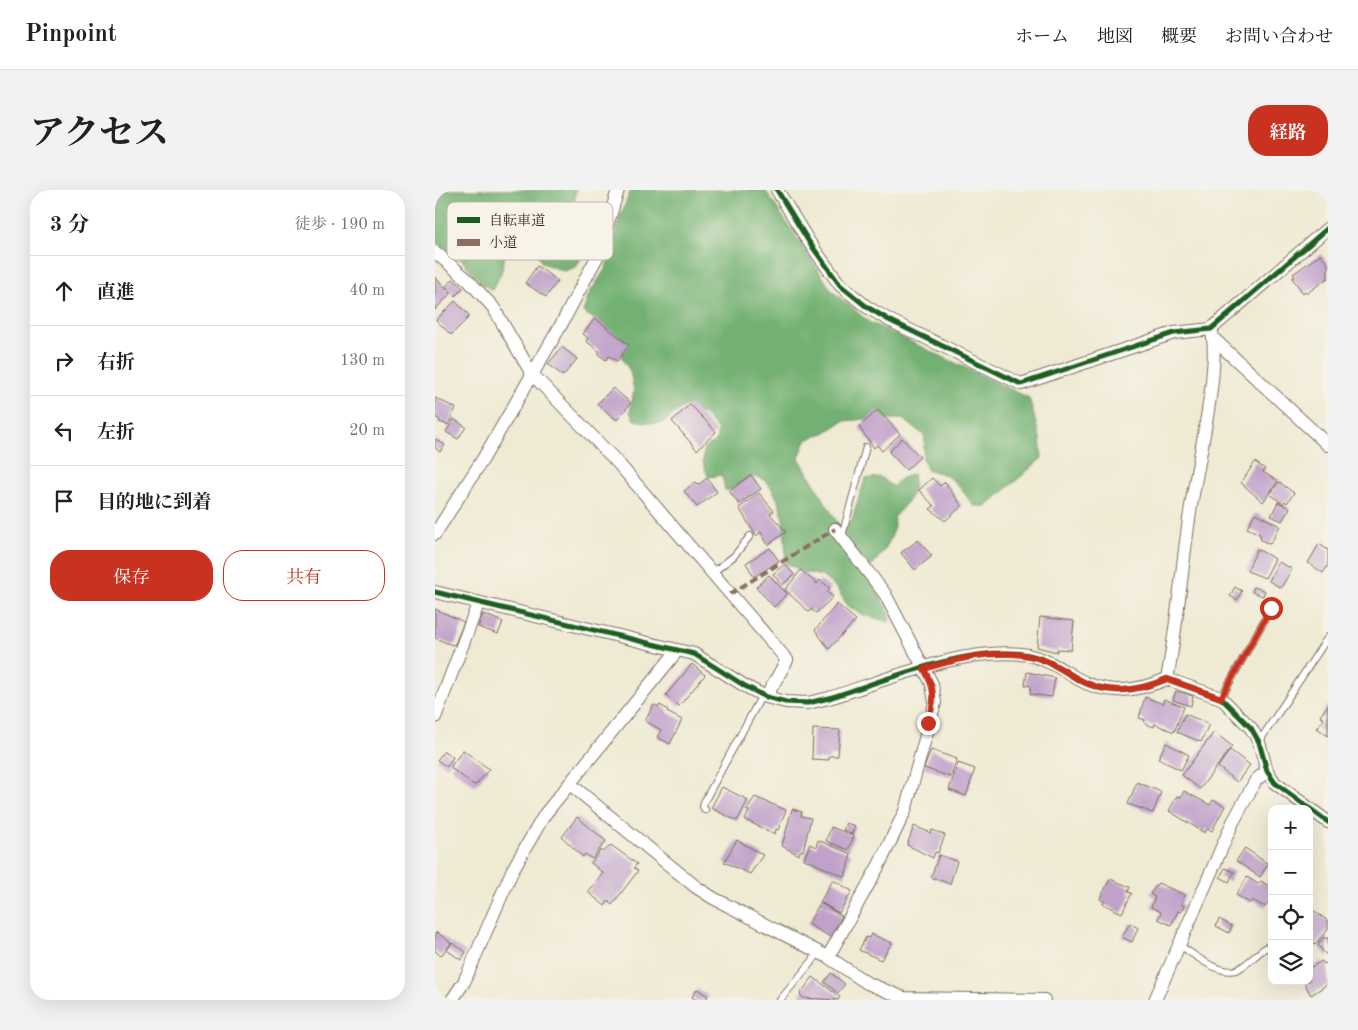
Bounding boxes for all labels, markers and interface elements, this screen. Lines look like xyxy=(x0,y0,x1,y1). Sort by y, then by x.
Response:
text: Pinpoint xyxy=(25,23,117,47)
text: ホーム xyxy=(1015,28,1069,46)
text: 地図 xyxy=(1097,28,1133,46)
text: 概要 xyxy=(1161,28,1197,46)
text: お問い合わせ xyxy=(1225,28,1333,46)
button: 経路 xyxy=(1248,105,1328,156)
text: アクセス xyxy=(30,117,169,152)
legend xyxy=(447,202,613,260)
text: 自転車道 xyxy=(489,213,545,228)
text: 3 分 xyxy=(50,215,89,236)
text: 徒歩 · 190 m xyxy=(295,217,385,233)
text: 小道 xyxy=(489,235,517,250)
icon: ahead xyxy=(50,277,78,305)
text: 40 m xyxy=(349,283,385,299)
text: 直進 xyxy=(97,284,135,303)
icon: right xyxy=(50,347,78,375)
text: 130 m xyxy=(340,353,385,369)
text: 右折 xyxy=(97,354,135,373)
icon: left xyxy=(50,417,78,445)
text: 20 m xyxy=(349,423,385,439)
text: 左折 xyxy=(97,424,135,443)
icon: arrive xyxy=(50,487,78,515)
text: 目的地に到着 xyxy=(97,494,211,513)
button: 保存 xyxy=(50,550,213,601)
button: 共有 xyxy=(223,550,385,601)
route start xyxy=(1260,597,1283,620)
route end xyxy=(917,712,940,735)
map controls xyxy=(1268,805,1313,985)
button: + xyxy=(1268,805,1313,850)
button: − xyxy=(1268,850,1313,895)
button: locate xyxy=(1268,895,1313,940)
button: layers xyxy=(1268,940,1313,985)

